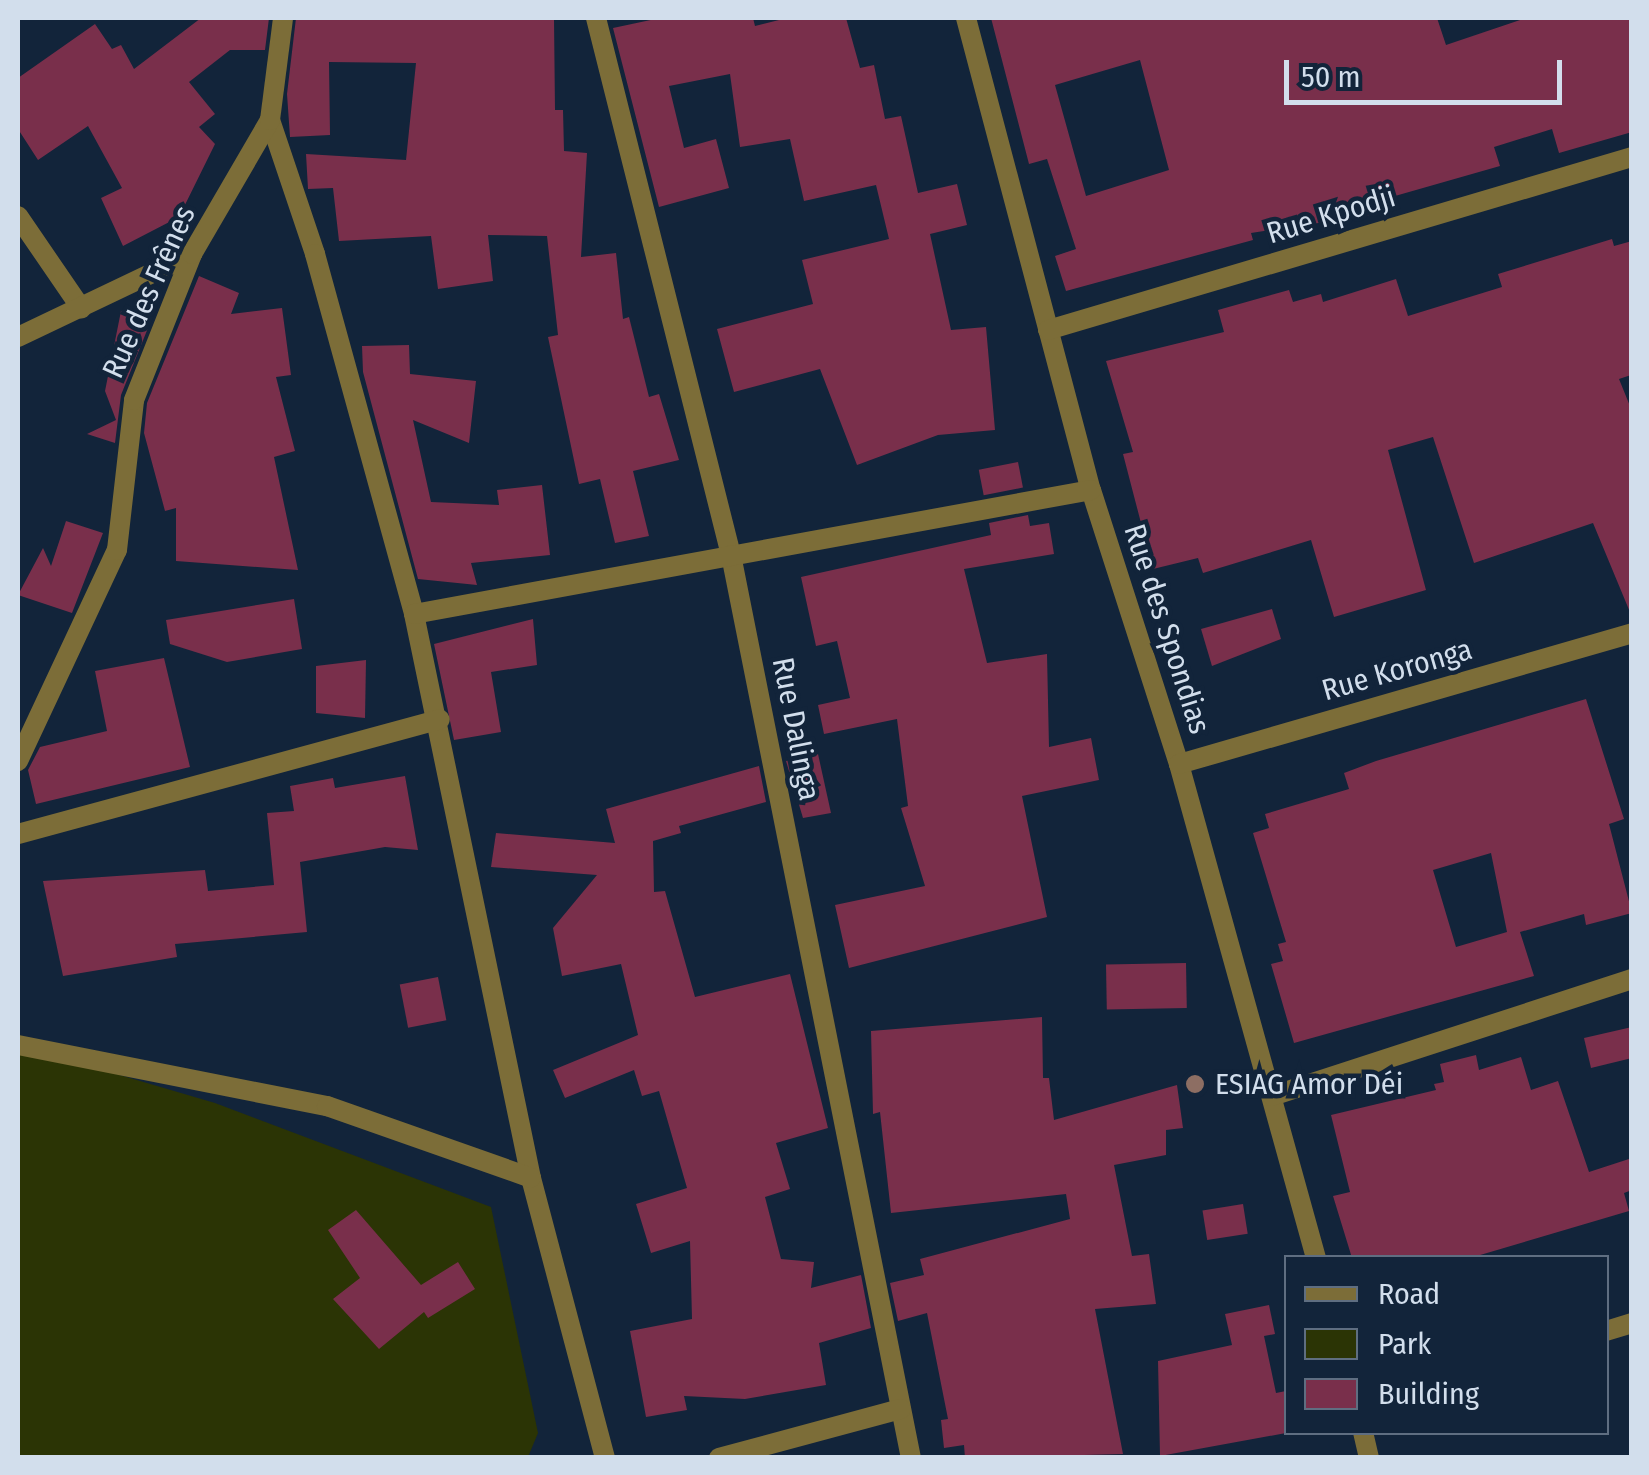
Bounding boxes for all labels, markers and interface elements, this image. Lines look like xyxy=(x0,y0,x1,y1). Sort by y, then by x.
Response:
scale bar xyxy=(1289,40,1566,102)
text: 50 m xyxy=(1301,59,1361,95)
street label: Rue Kpodji xyxy=(1262,178,1400,252)
street label: Rue des Frênes xyxy=(95,200,203,384)
street label: Rue des Spondias xyxy=(1116,520,1218,738)
street label: Rue Koronga xyxy=(1318,631,1476,709)
street label: Rue Dalinga xyxy=(765,654,827,804)
place label: ESIAG Amor Déi xyxy=(1215,1066,1403,1102)
marker: ESIAG Amor Déi xyxy=(1184,1073,1206,1095)
legend xyxy=(1284,1255,1609,1435)
text: Road xyxy=(1378,1276,1440,1312)
text: Park xyxy=(1378,1326,1431,1362)
text: Building xyxy=(1378,1376,1479,1412)

